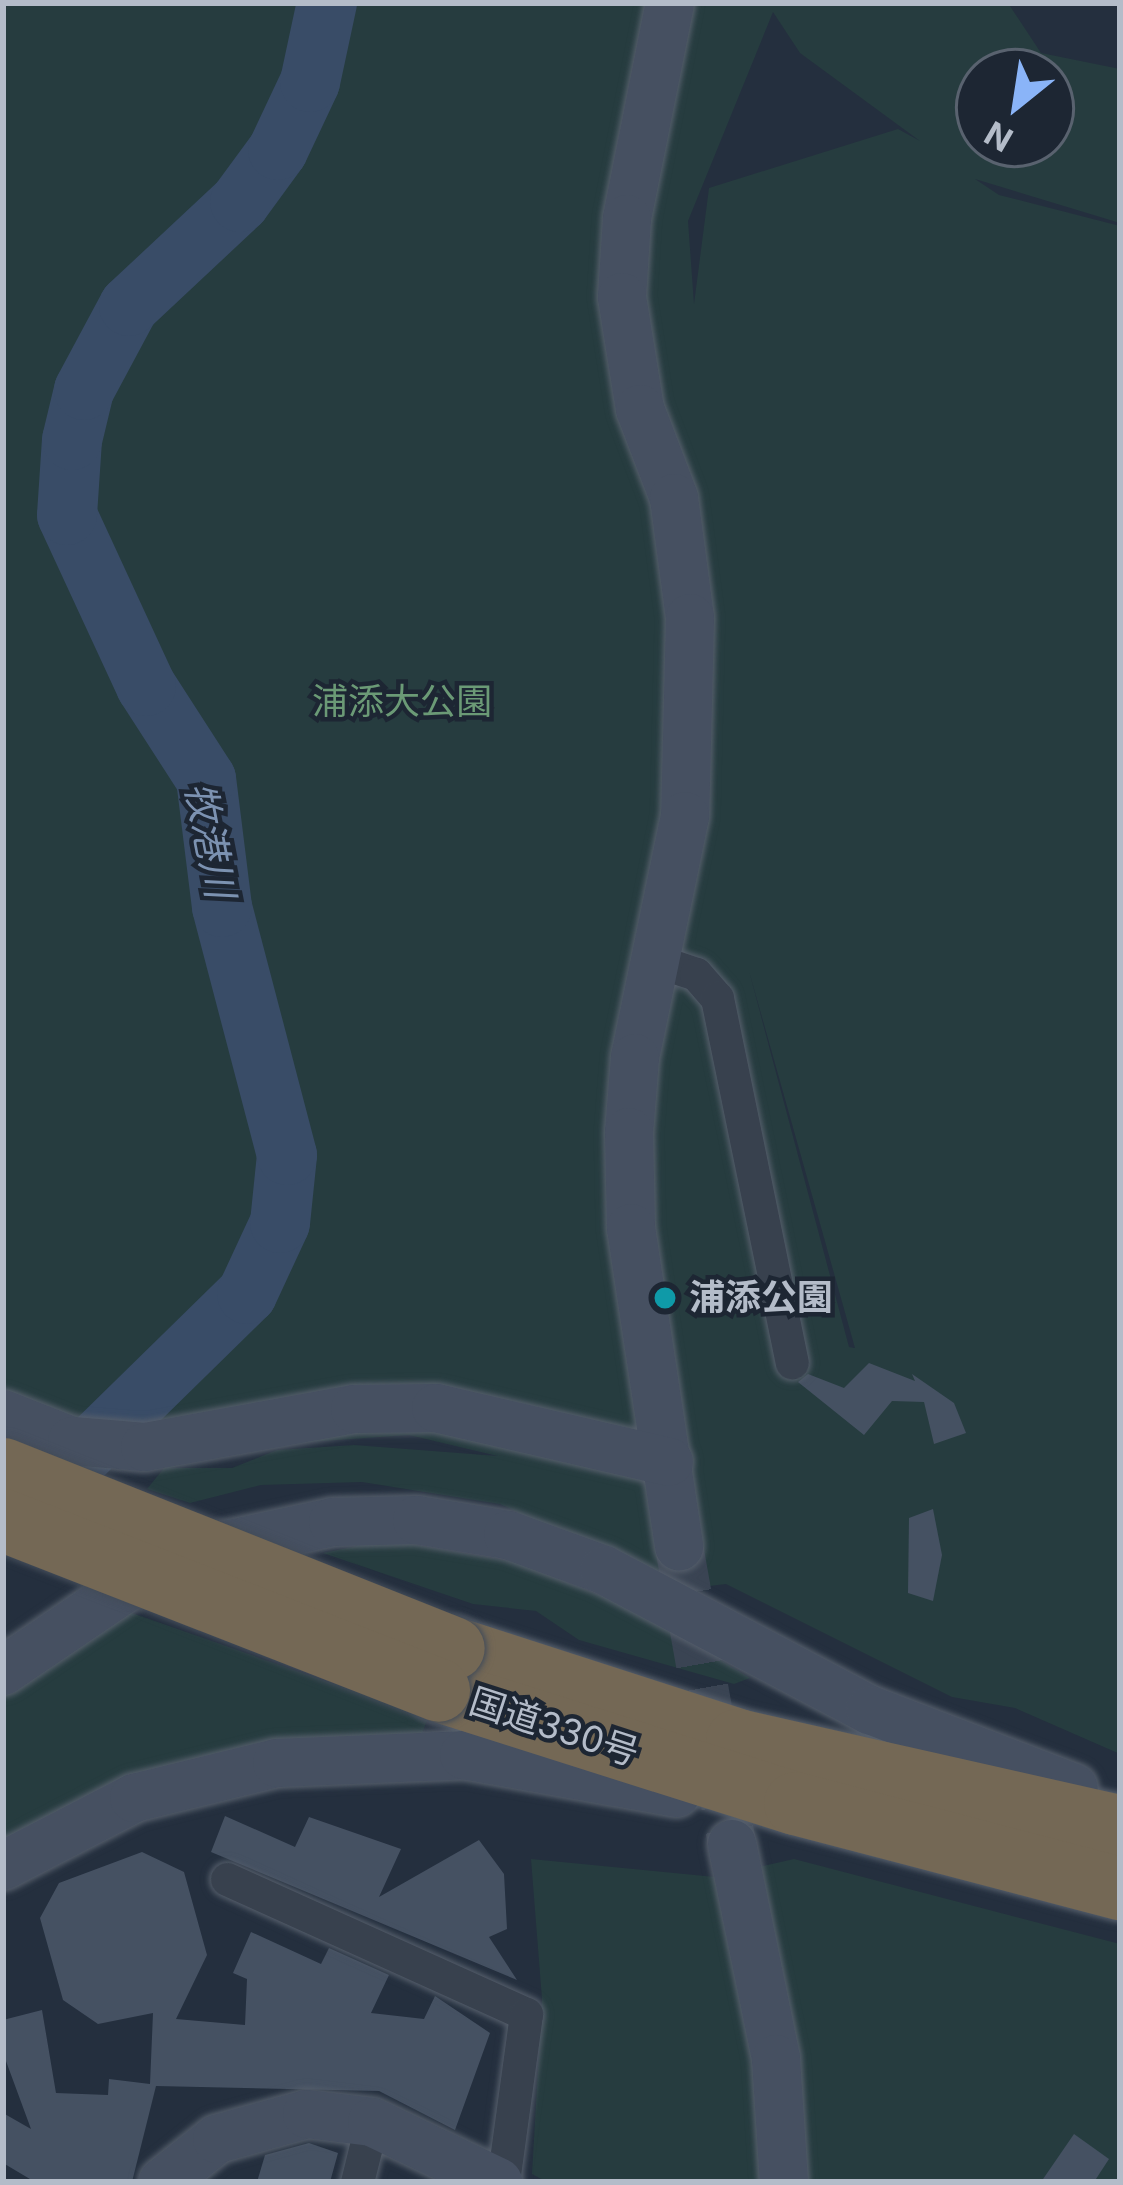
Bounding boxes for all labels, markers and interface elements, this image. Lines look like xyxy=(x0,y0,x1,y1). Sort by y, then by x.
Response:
north arrow xyxy=(955,48,1075,168)
text: N xyxy=(978,113,1019,160)
park label: 浦添大公園 xyxy=(312,680,492,724)
water label: 牧港川 xyxy=(176,778,244,902)
place label: 浦添公園 xyxy=(689,1276,833,1320)
marker: 浦添公園 xyxy=(652,1285,678,1311)
street label: 国道330号 xyxy=(464,1679,644,1775)

